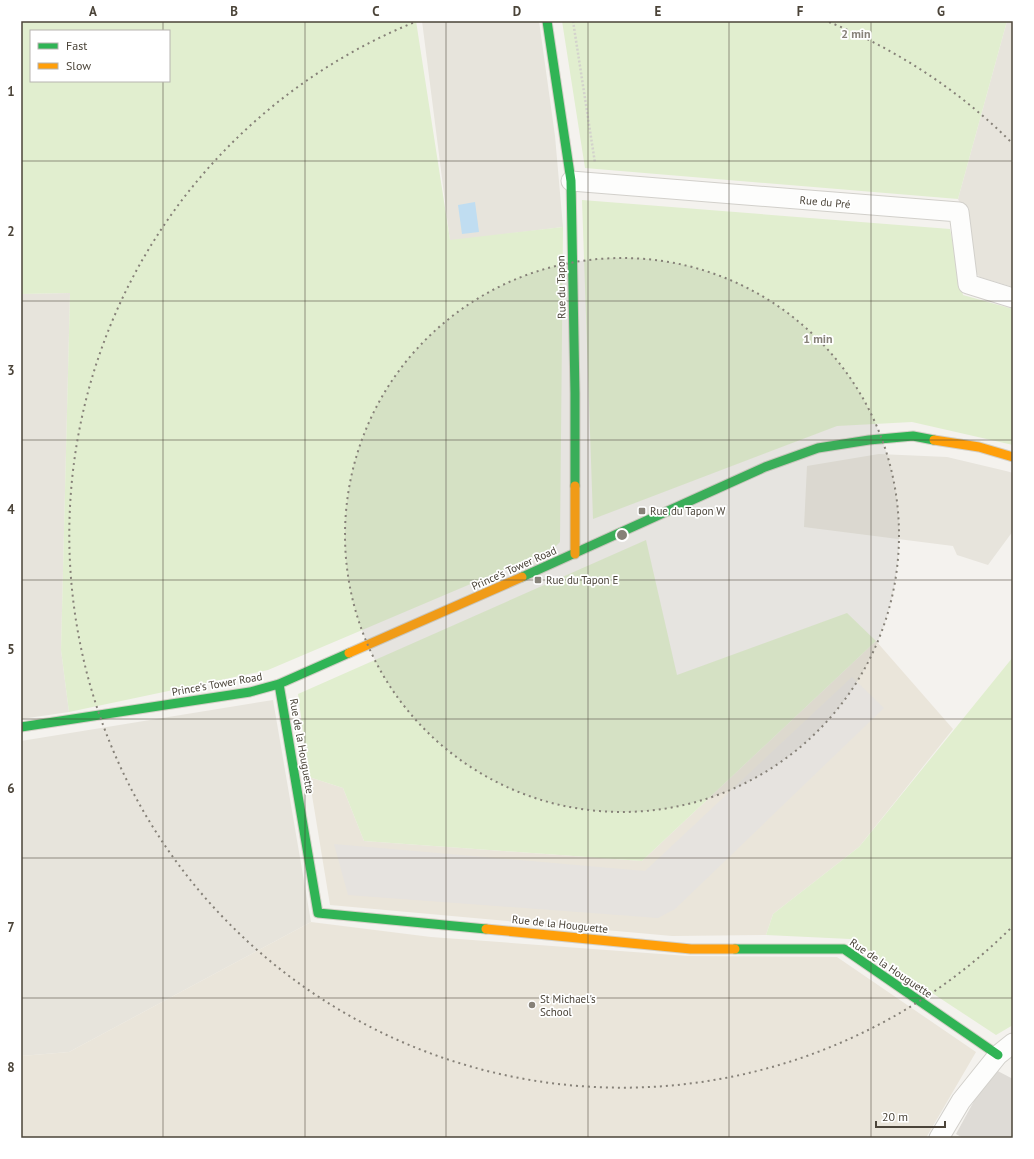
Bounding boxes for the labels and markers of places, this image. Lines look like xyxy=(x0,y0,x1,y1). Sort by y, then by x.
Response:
place label: Rue du Tapon W xyxy=(650,504,726,518)
marker: Rue du Tapon W xyxy=(637,506,647,516)
centre of rings xyxy=(615,528,629,542)
place label: Rue du Tapon E xyxy=(546,573,619,587)
marker: Rue du Tapon E xyxy=(533,575,543,585)
place label: St Michael's School xyxy=(540,992,596,1019)
marker: St Michael's School xyxy=(527,1000,537,1010)

